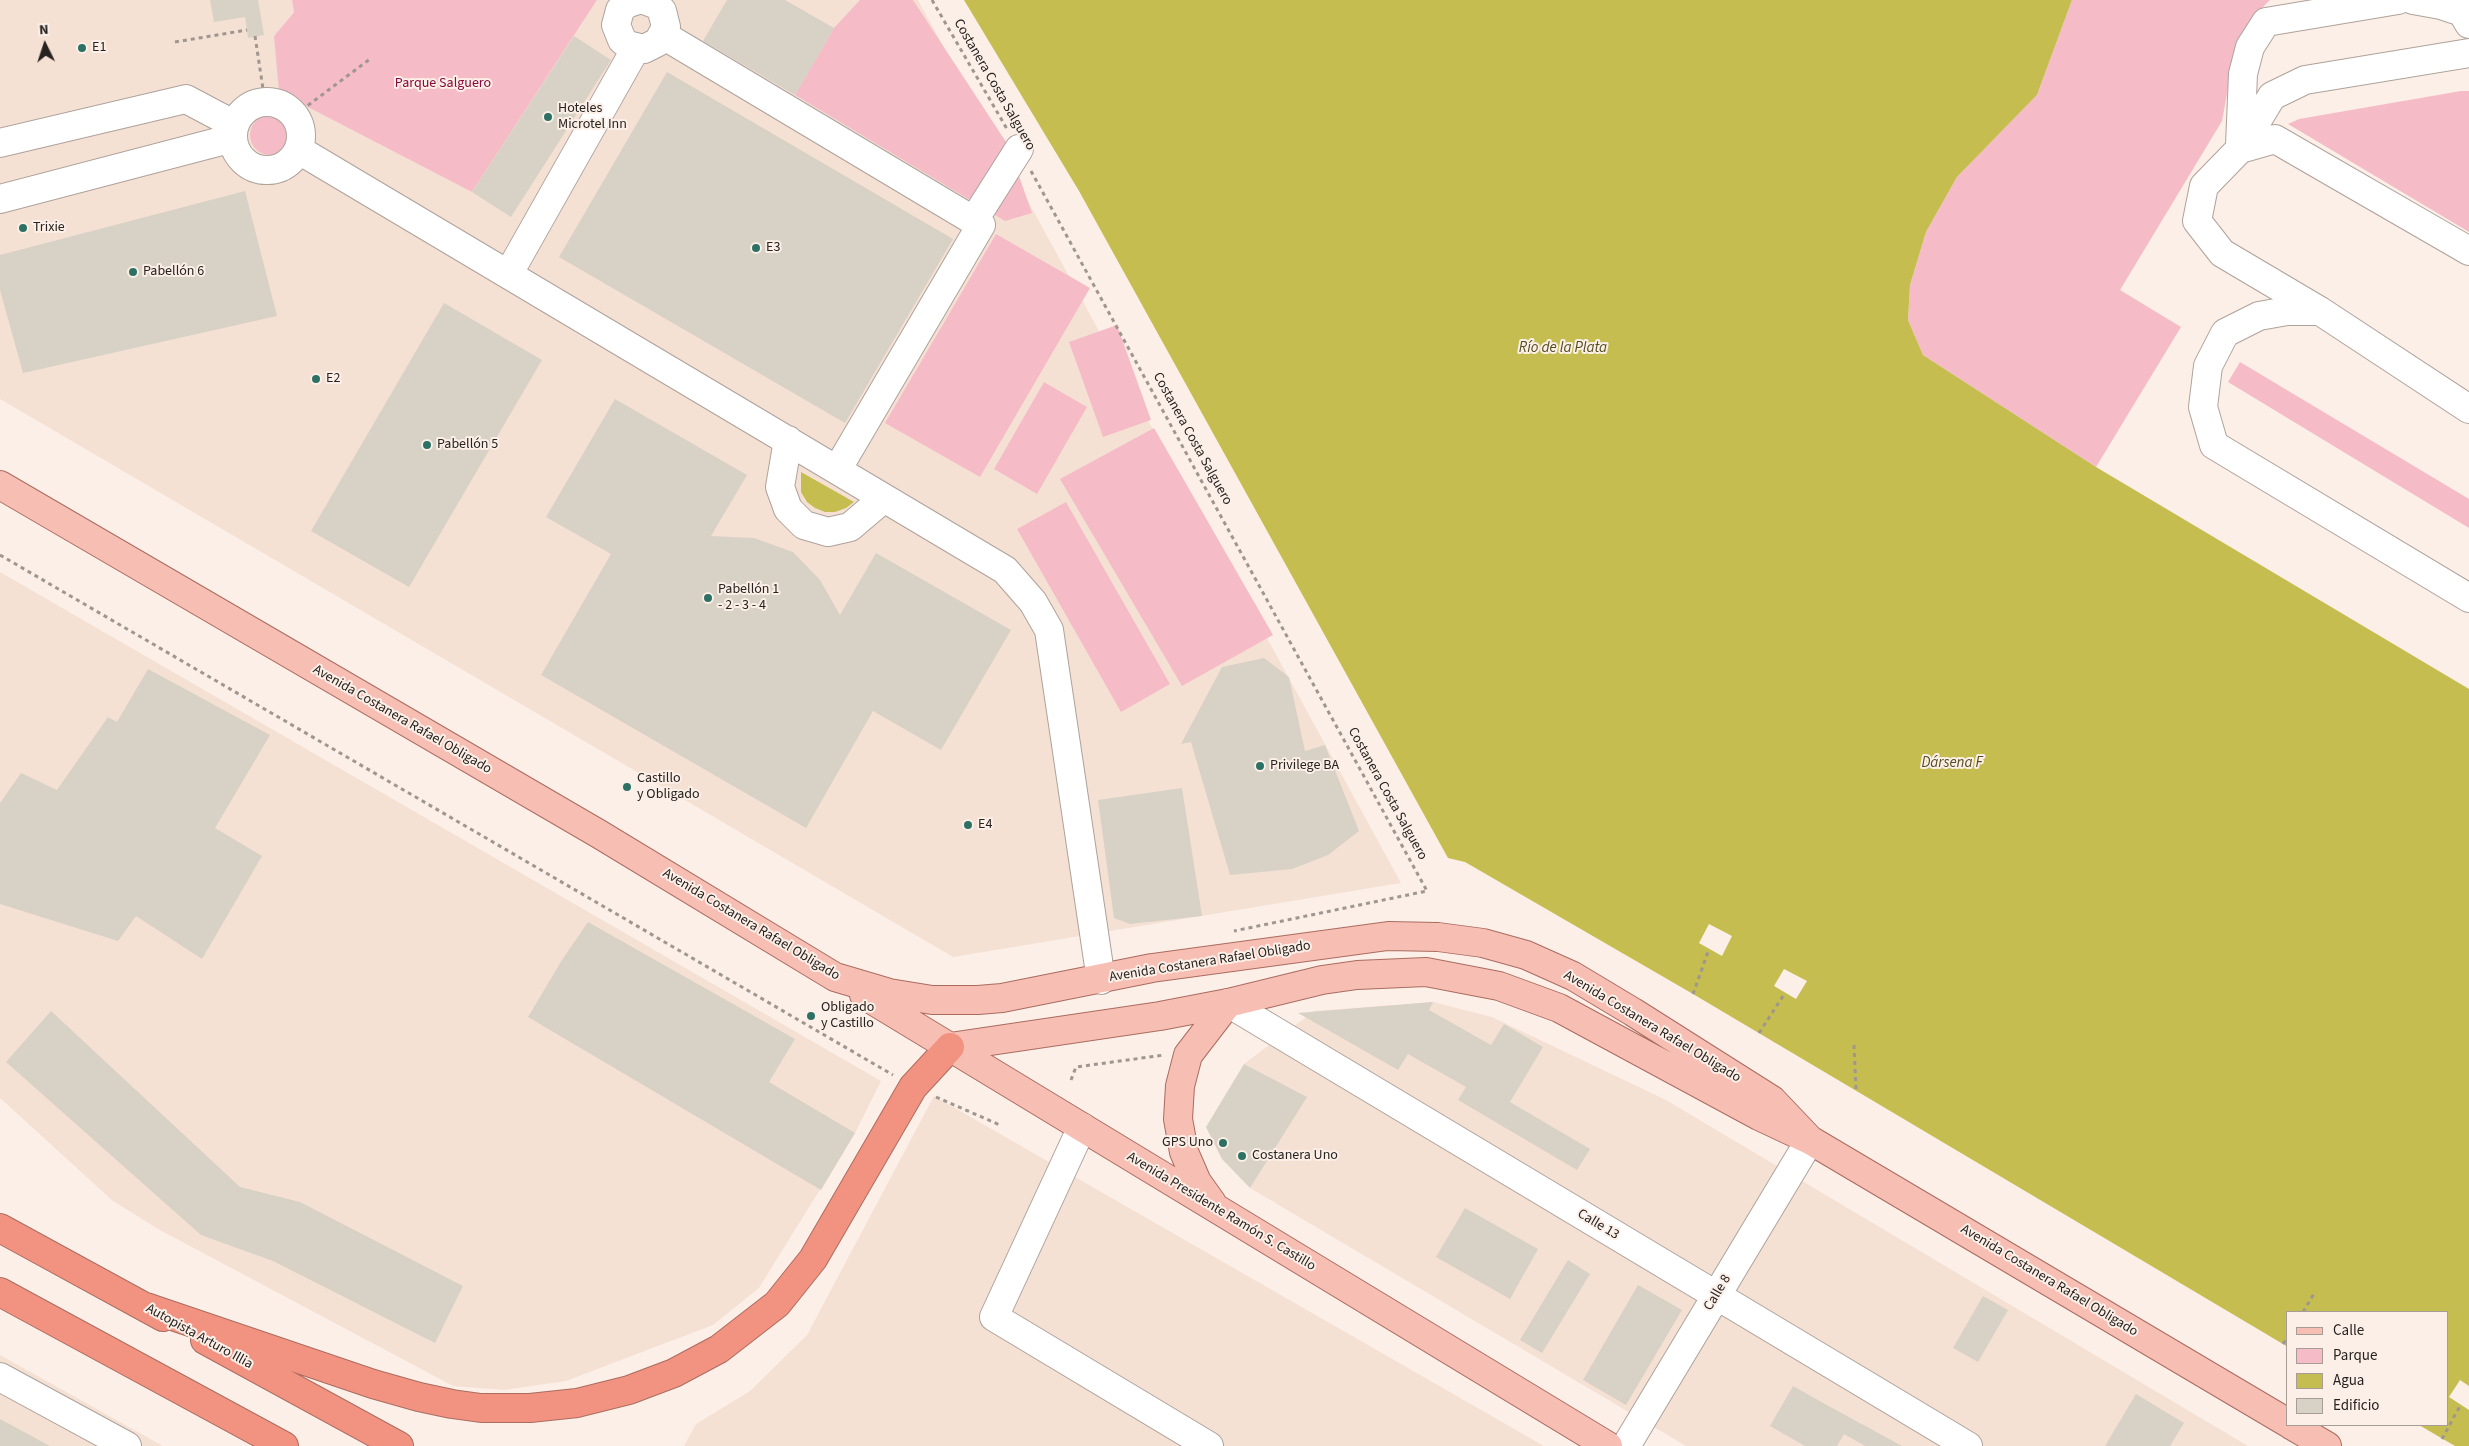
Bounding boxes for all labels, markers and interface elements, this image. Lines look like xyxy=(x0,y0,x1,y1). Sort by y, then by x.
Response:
street label: Costanera Costa Salguero xyxy=(949,16,1039,154)
north arrow xyxy=(20,20,70,70)
text: N xyxy=(39,20,49,40)
place label: E1 xyxy=(92,40,106,56)
marker: E1 xyxy=(76,42,88,54)
park label: Parque Salguero xyxy=(395,76,491,92)
place label: Hoteles Microtel Inn xyxy=(558,101,627,134)
marker: Hoteles Microtel Inn xyxy=(542,111,554,123)
place label: Trixie xyxy=(33,220,65,236)
marker: Trixie xyxy=(17,222,29,234)
place label: E3 xyxy=(766,240,780,256)
marker: E3 xyxy=(750,242,762,254)
place label: Pabellón 6 xyxy=(143,264,204,280)
marker: Pabellón 6 xyxy=(127,266,139,278)
water label: Río de la Plata xyxy=(1519,340,1607,358)
street label: Costanera Costa Salguero xyxy=(1149,370,1235,508)
place label: E2 xyxy=(326,371,340,387)
marker: E2 xyxy=(310,373,322,385)
place label: Pabellón 5 xyxy=(437,437,498,453)
marker: Pabellón 5 xyxy=(421,439,433,451)
place label: Pabellón 1 - 2 - 3 - 4 xyxy=(718,582,779,614)
marker: Pabellón 1 - 2 - 3 - 4 xyxy=(702,592,714,604)
street label: Avenida Costanera Rafael Obligado xyxy=(310,662,494,778)
street label: Costanera Costa Salguero xyxy=(1344,725,1430,863)
water label: Dársena F xyxy=(1921,755,1983,773)
place label: Privilege BA xyxy=(1270,758,1339,774)
marker: Privilege BA xyxy=(1254,760,1266,772)
place label: Castillo y Obligado xyxy=(637,771,700,804)
marker: Castillo y Obligado xyxy=(621,781,633,793)
place label: E4 xyxy=(978,817,992,833)
marker: E4 xyxy=(962,819,974,831)
street label: Avenida Costanera Rafael Obligado xyxy=(659,865,843,985)
street label: Avenida Costanera Rafael Obligado xyxy=(1108,938,1312,986)
street label: Avenida Costanera Rafael Obligado xyxy=(1560,967,1744,1087)
place label: Obligado y Castillo xyxy=(821,1000,874,1032)
marker: Obligado y Castillo xyxy=(805,1010,817,1022)
place label: GPS Uno xyxy=(1162,1135,1213,1151)
marker: GPS Uno xyxy=(1217,1137,1229,1149)
place label: Costanera Uno xyxy=(1252,1148,1338,1164)
street label: Avenida Presidente Ramón S. Castillo xyxy=(1124,1149,1318,1275)
marker: Costanera Uno xyxy=(1236,1150,1248,1162)
street label: Calle 13 xyxy=(1574,1206,1622,1244)
street label: Avenida Costanera Rafael Obligado xyxy=(1957,1221,2141,1341)
street label: Calle 8 xyxy=(1701,1272,1735,1314)
street label: Autopista Arturo Illia xyxy=(143,1301,255,1373)
legend xyxy=(2286,1311,2449,1426)
text: Calle xyxy=(2333,1320,2364,1341)
text: Parque xyxy=(2333,1345,2377,1366)
text: Agua xyxy=(2333,1370,2364,1391)
text: Edificio xyxy=(2333,1395,2380,1416)

